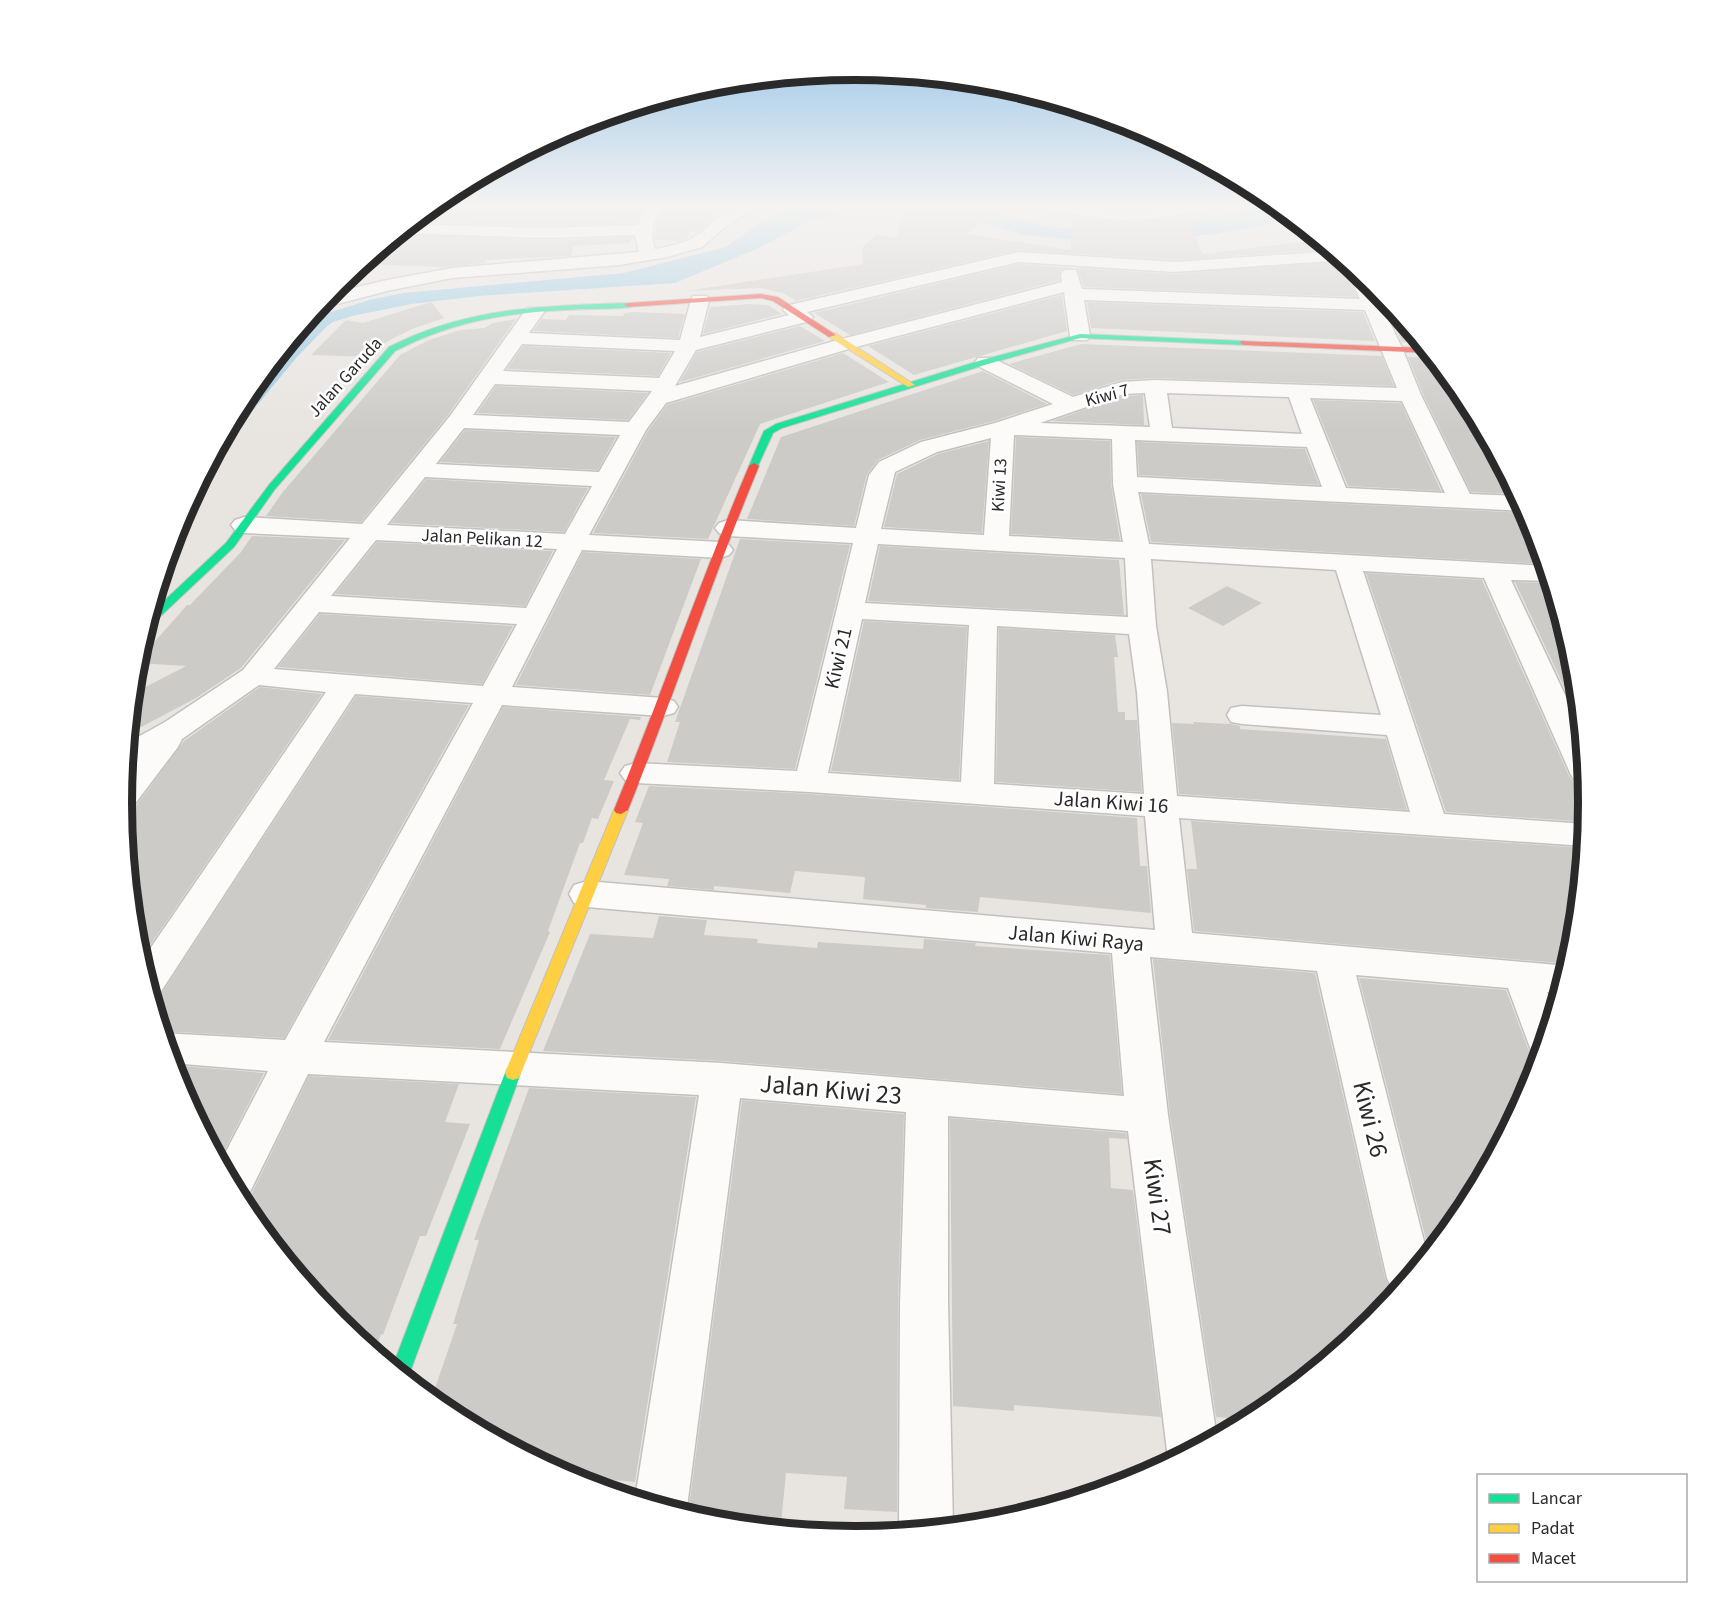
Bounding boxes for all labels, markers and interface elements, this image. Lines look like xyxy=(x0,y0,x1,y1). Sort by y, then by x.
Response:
street label: Jalan Garuda xyxy=(303,332,388,423)
street label: Kiwi 7 xyxy=(1082,378,1132,413)
street label: Kiwi 13 xyxy=(986,458,1013,513)
street label: Jalan Pelikan 12 xyxy=(421,523,543,554)
street label: Kiwi 21 xyxy=(816,624,860,692)
street label: Jalan Kiwi 16 xyxy=(1053,783,1169,821)
street label: Jalan Kiwi Raya xyxy=(1007,917,1145,959)
street label: Jalan Kiwi 23 xyxy=(758,1065,903,1114)
street label: Kiwi 26 xyxy=(1343,1077,1398,1161)
street label: Kiwi 27 xyxy=(1134,1156,1181,1238)
legend xyxy=(1477,1474,1687,1582)
text: Lancar xyxy=(1531,1486,1583,1511)
text: Padat xyxy=(1531,1516,1574,1541)
text: Macet xyxy=(1531,1546,1576,1571)

